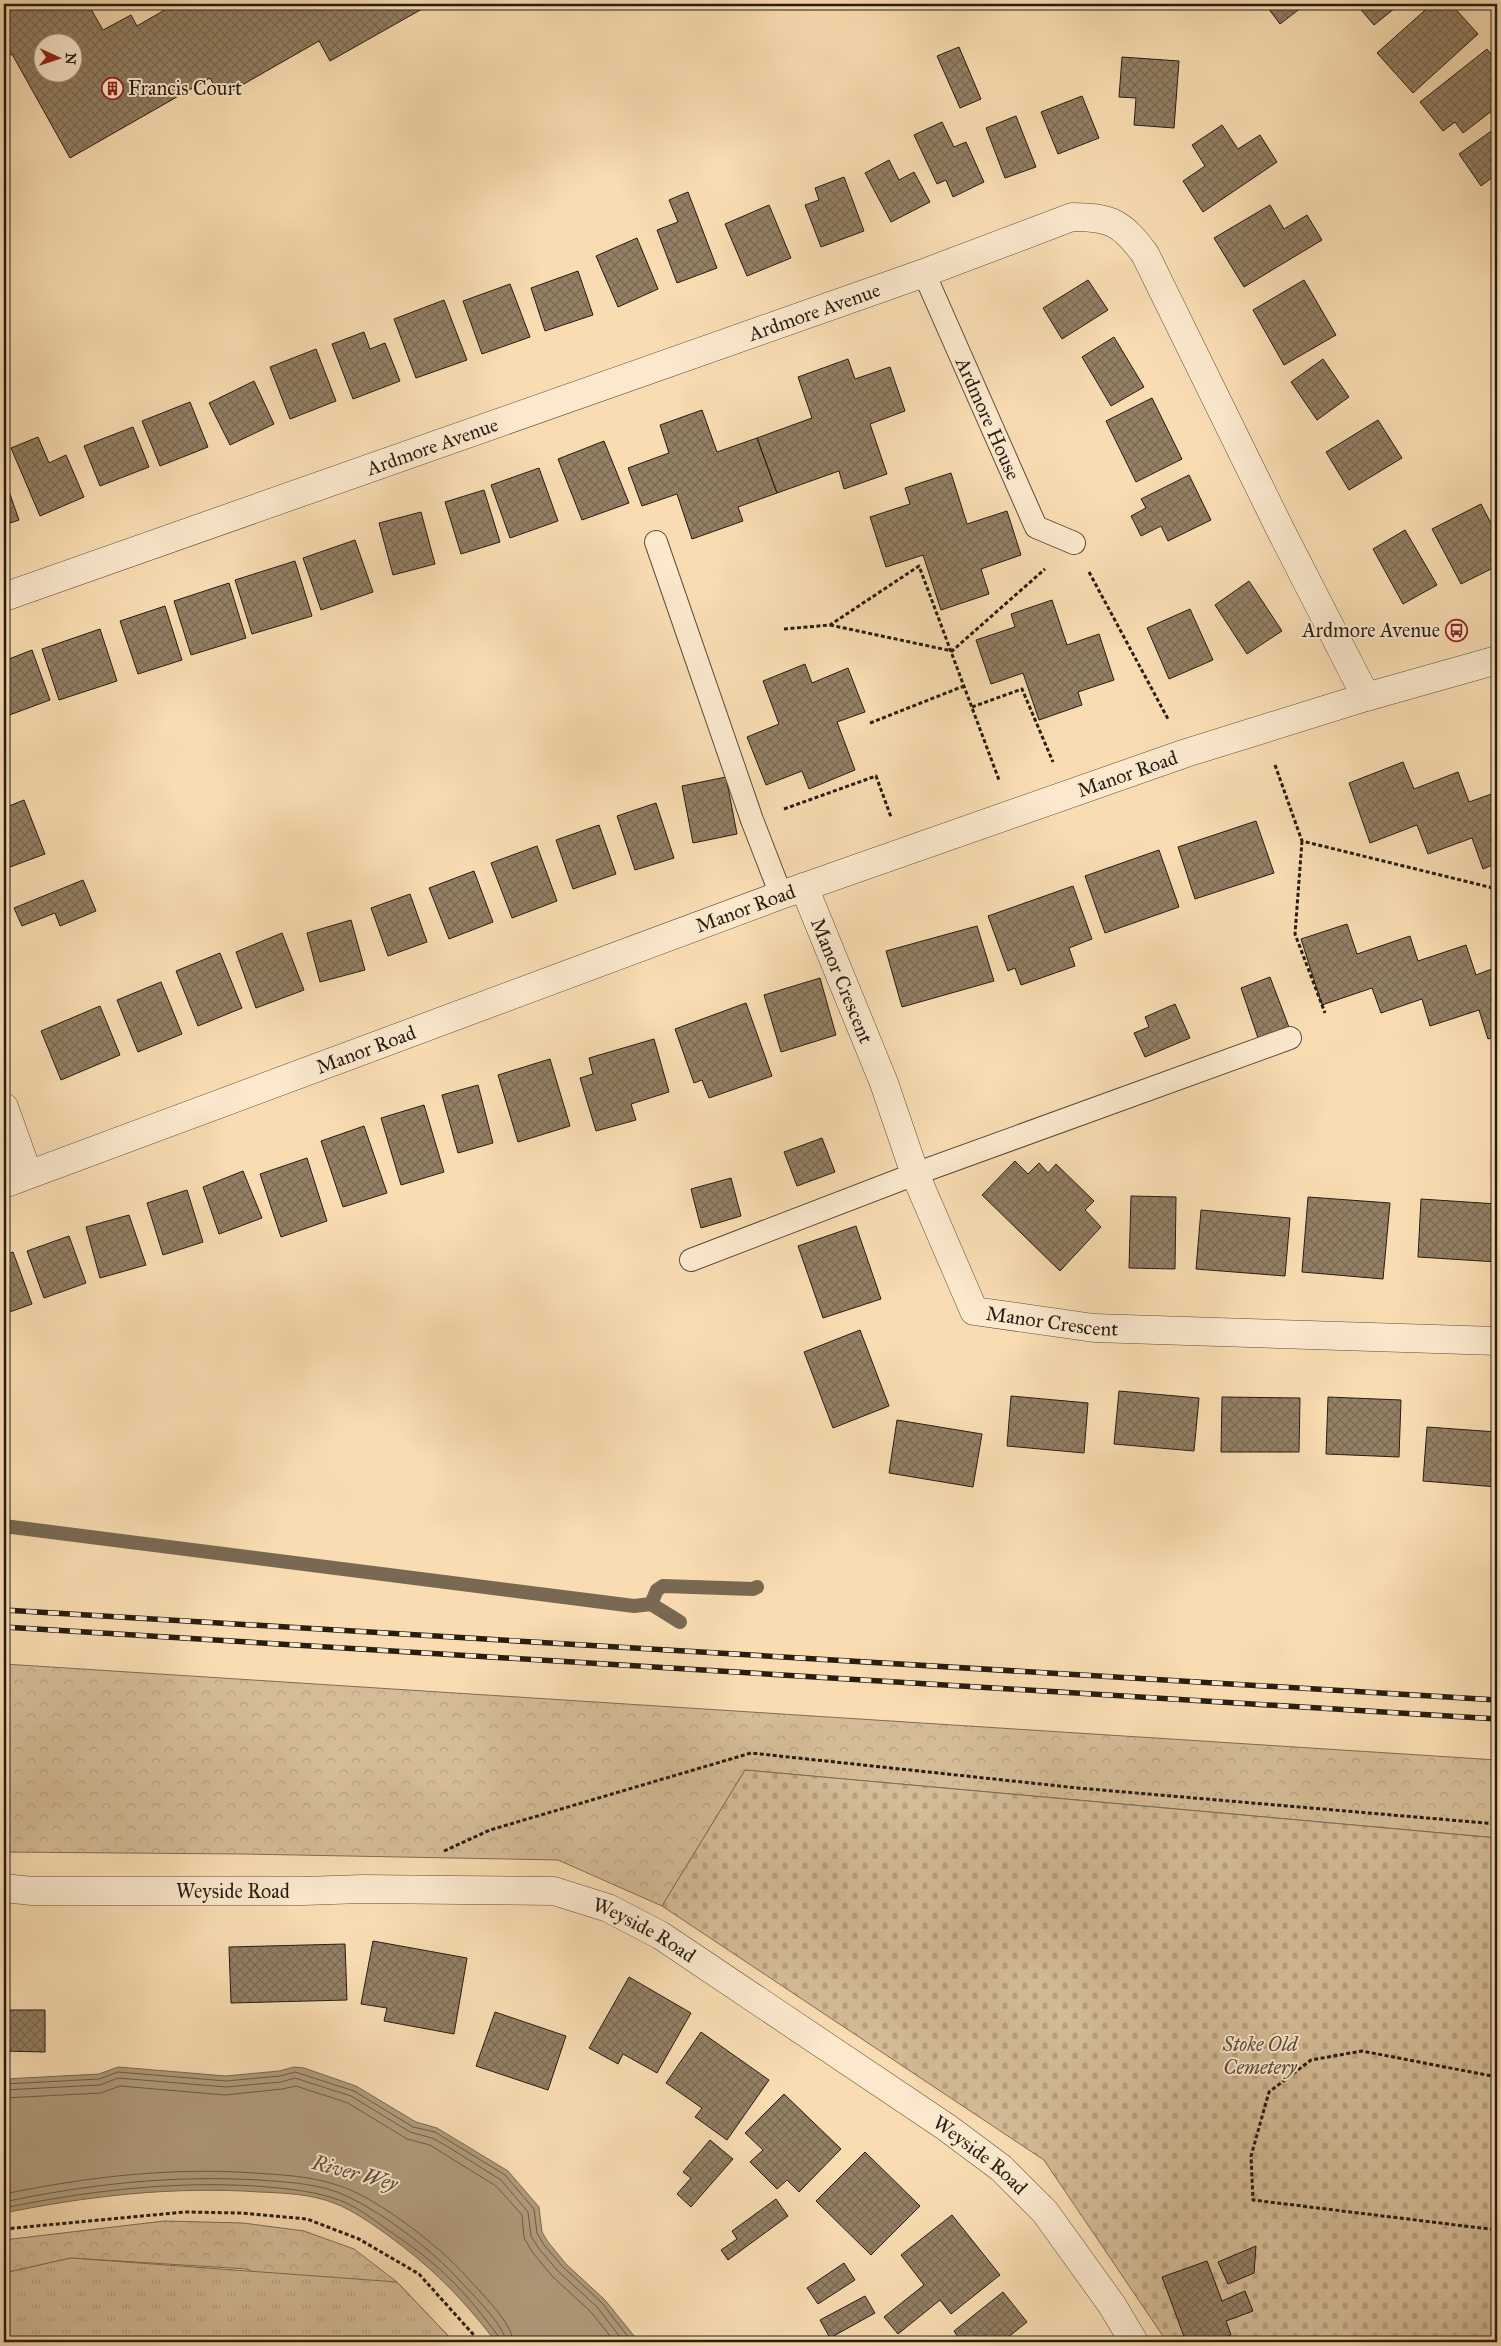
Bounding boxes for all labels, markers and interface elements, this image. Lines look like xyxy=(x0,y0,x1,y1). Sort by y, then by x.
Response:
north arrow xyxy=(32,32,82,82)
text: N xyxy=(62,52,79,65)
building icon: Francis Court xyxy=(100,76,124,100)
place label: Francis Court xyxy=(128,76,242,100)
street label: Ardmore Avenue xyxy=(744,277,883,346)
street label: Ardmore House xyxy=(950,353,1026,483)
street label: Ardmore Avenue xyxy=(362,412,501,481)
place label: Ardmore Avenue xyxy=(1301,618,1440,642)
bus stop icon: Ardmore Avenue xyxy=(1444,618,1468,642)
street label: Manor Road xyxy=(1074,745,1181,802)
street label: Manor Road xyxy=(692,879,798,938)
street label: Manor Crescent xyxy=(806,914,878,1047)
street label: Manor Road xyxy=(313,1020,419,1079)
street label: Manor Crescent xyxy=(985,1301,1119,1341)
street label: Weyside Road xyxy=(176,1879,290,1903)
street label: Weyside Road xyxy=(590,1892,700,1968)
park label: Stoke Old Cemetery xyxy=(1222,2032,1299,2079)
street label: Weyside Road xyxy=(929,2110,1032,2199)
water label: River Wey xyxy=(308,2149,402,2197)

